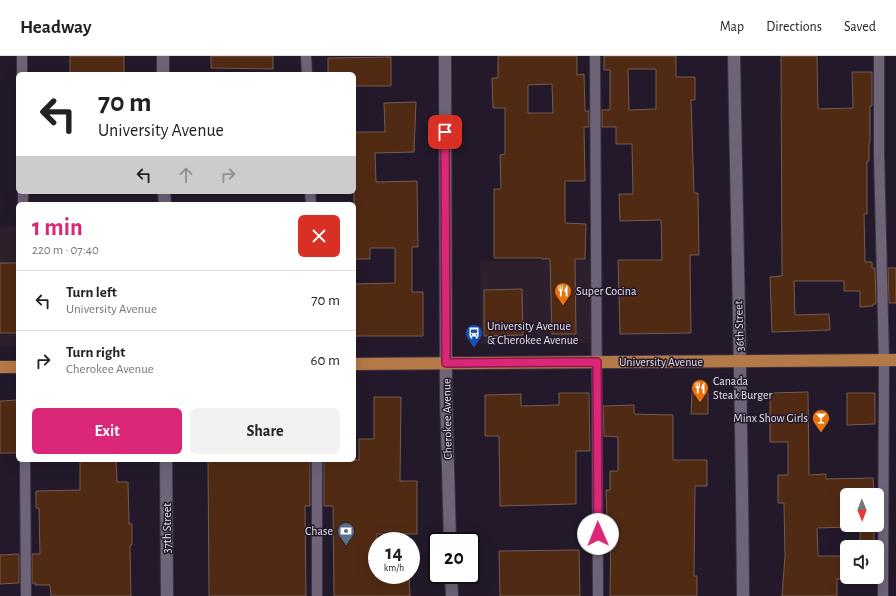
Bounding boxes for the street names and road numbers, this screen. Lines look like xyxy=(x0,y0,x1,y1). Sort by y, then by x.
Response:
street label: 36th Street xyxy=(732,300,746,352)
street label: University Avenue xyxy=(619,356,703,369)
street label: Cherokee Avenue xyxy=(440,378,454,460)
street label: 37th Street xyxy=(161,503,173,553)

